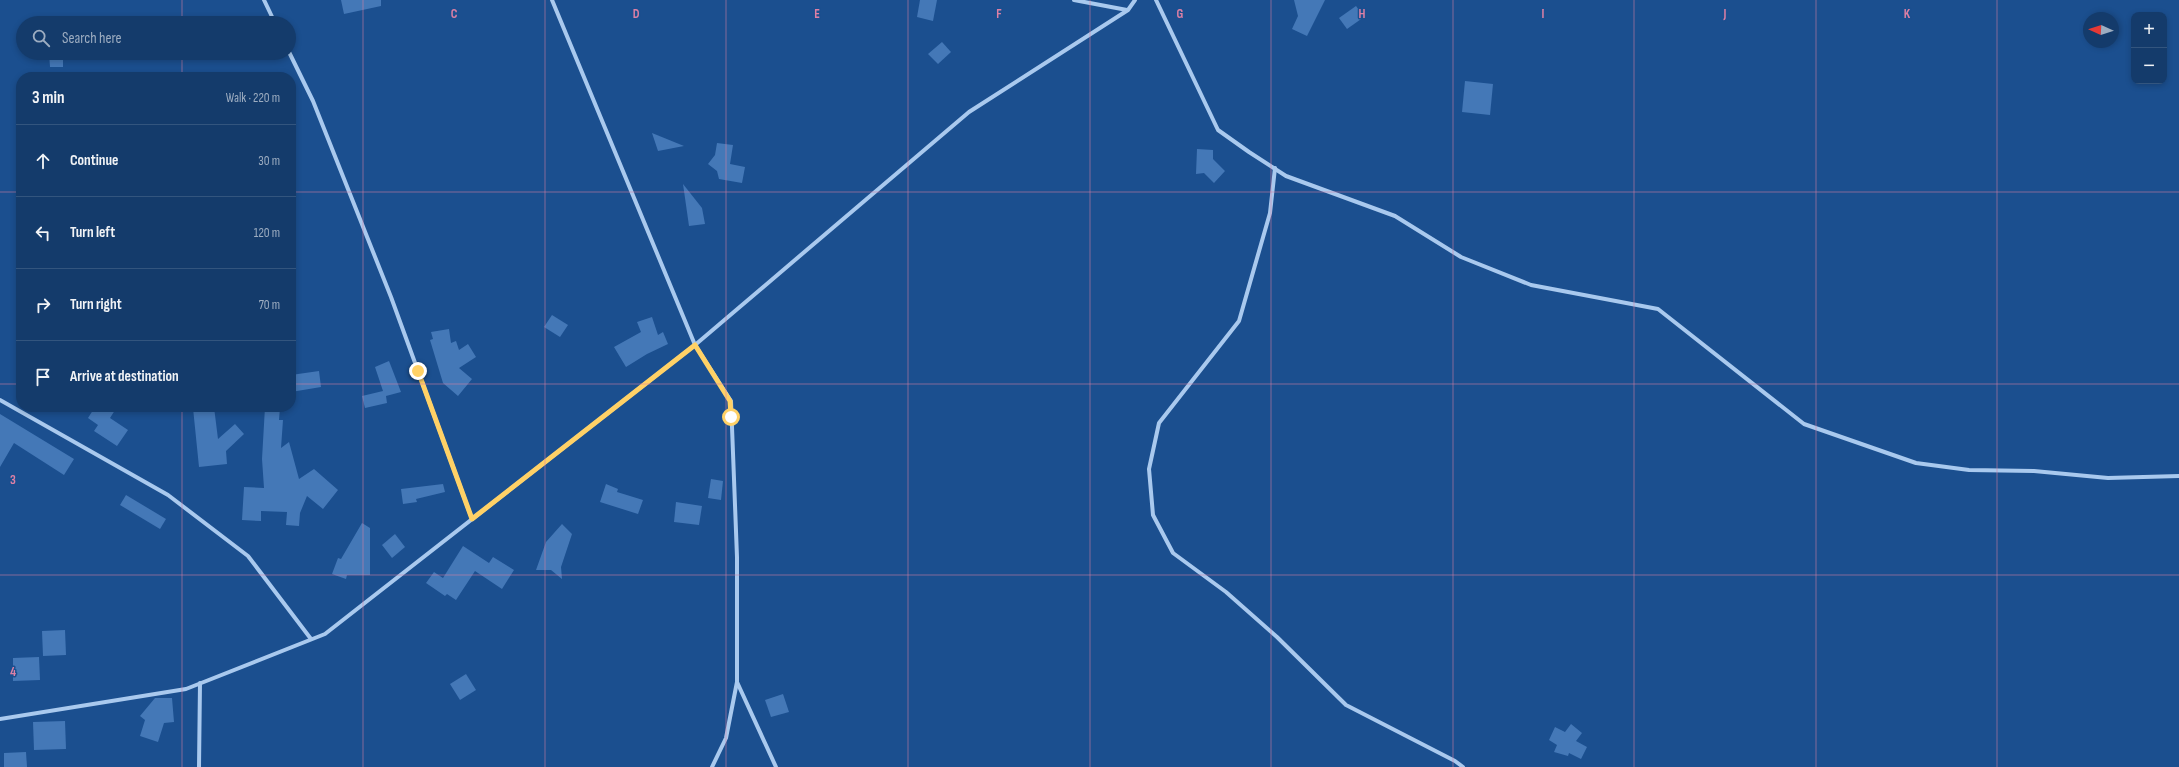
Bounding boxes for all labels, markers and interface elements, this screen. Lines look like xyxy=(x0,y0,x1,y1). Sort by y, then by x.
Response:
text: C xyxy=(451,6,458,22)
text: D xyxy=(633,6,640,22)
text: E xyxy=(814,6,820,22)
text: F xyxy=(996,6,1002,22)
text: G xyxy=(1177,6,1184,22)
text: H xyxy=(1359,6,1366,22)
text: I xyxy=(1542,6,1545,22)
text: J xyxy=(1723,6,1727,22)
text: K xyxy=(1904,6,1911,22)
north arrow xyxy=(2083,12,2119,48)
map controls xyxy=(2131,12,2167,84)
button: + xyxy=(2131,12,2167,48)
search box xyxy=(16,16,296,60)
icon: search xyxy=(30,27,52,49)
text: Search here xyxy=(62,29,122,48)
button: − xyxy=(2131,48,2167,84)
text: 3 min xyxy=(32,88,65,108)
text: Walk · 220 m xyxy=(226,90,280,106)
icon: ahead xyxy=(32,150,54,172)
text: Continue xyxy=(70,151,119,170)
text: 30 m xyxy=(258,153,280,169)
icon: left xyxy=(32,222,54,244)
text: Turn left xyxy=(70,223,115,242)
text: 120 m xyxy=(254,225,280,241)
icon: right xyxy=(32,294,54,316)
text: Turn right xyxy=(70,295,122,314)
text: 70 m xyxy=(259,297,280,313)
route end xyxy=(409,362,427,380)
icon: arrive xyxy=(32,366,54,388)
text: Arrive at destination xyxy=(70,367,179,386)
route start xyxy=(722,408,740,426)
text: 3 xyxy=(10,472,16,488)
text: 4 xyxy=(10,664,16,680)

